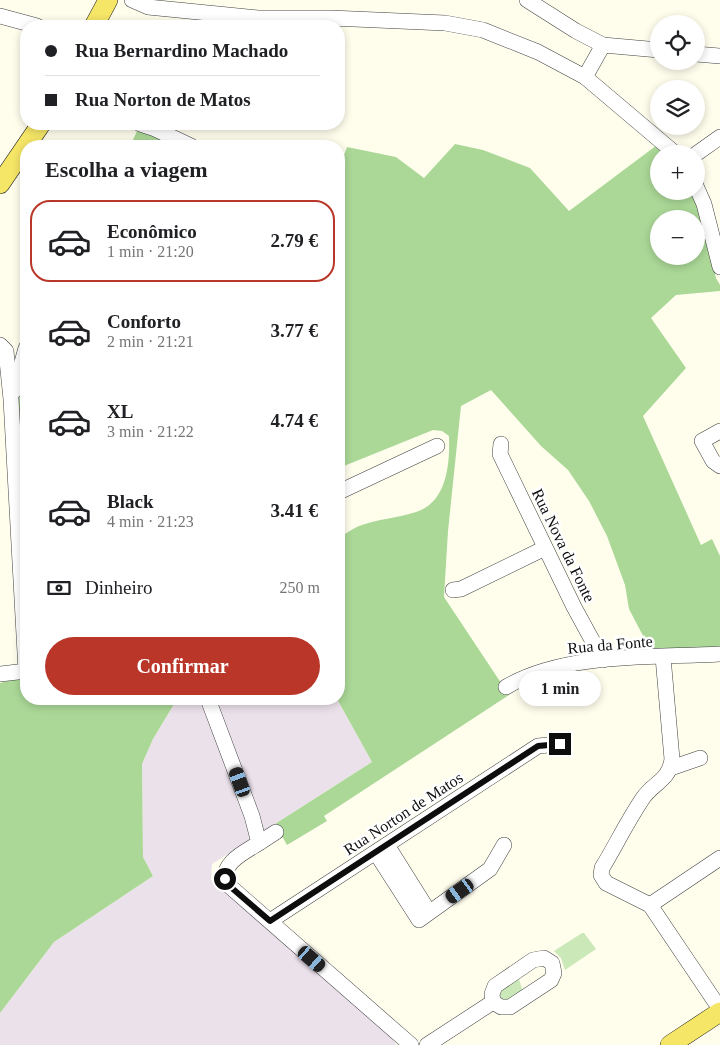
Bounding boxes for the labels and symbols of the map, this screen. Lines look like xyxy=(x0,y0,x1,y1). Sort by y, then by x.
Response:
street label: Rua Nova da Fonte xyxy=(529,486,598,605)
street label: Rua da Fonte xyxy=(567,632,653,657)
callout: 1 min xyxy=(519,672,601,706)
route end xyxy=(549,733,571,755)
car xyxy=(227,765,252,799)
street label: Rua Norton de Matos xyxy=(341,769,466,858)
route start xyxy=(214,868,236,890)
car xyxy=(443,876,476,906)
car xyxy=(295,943,328,975)

